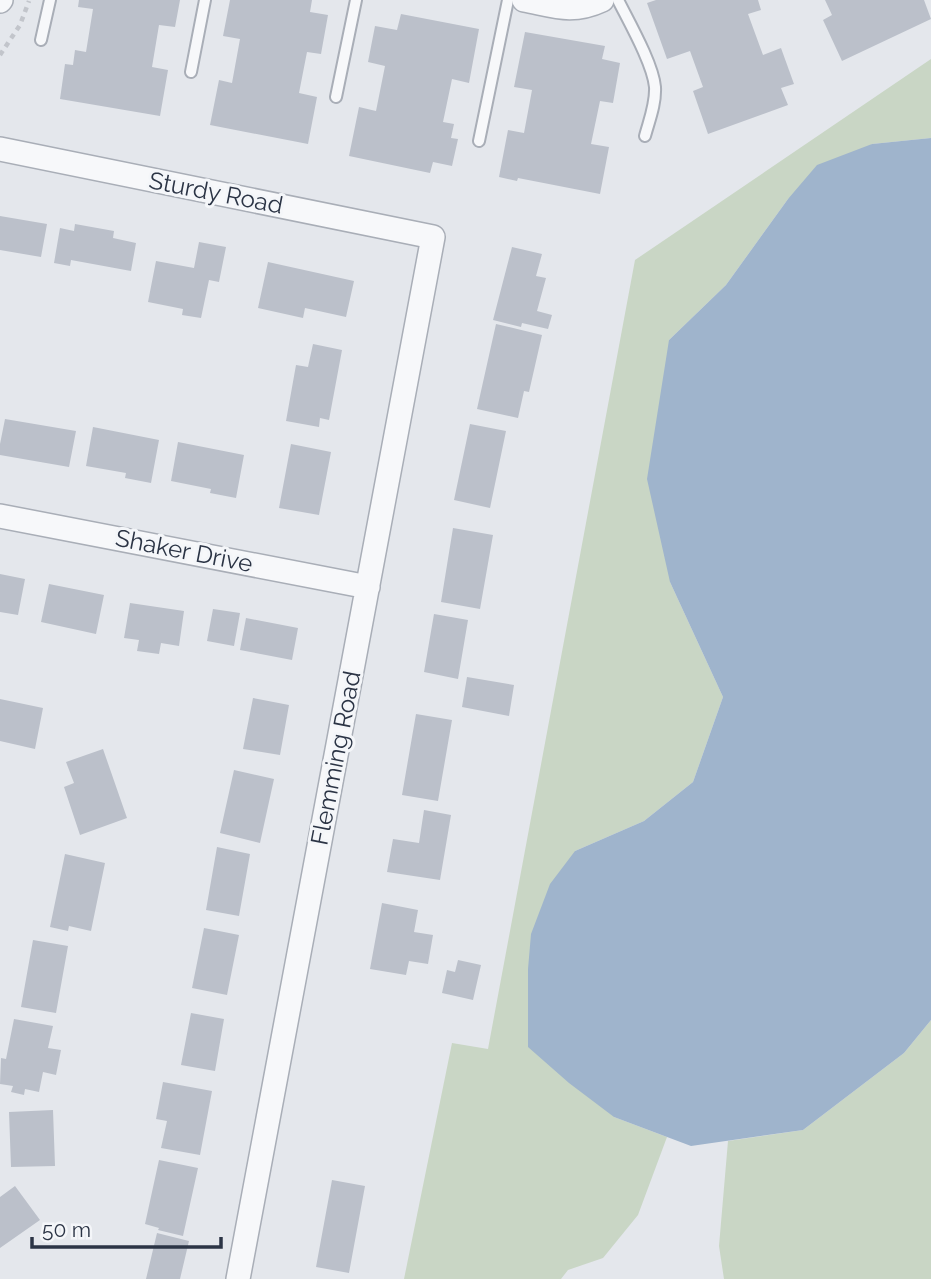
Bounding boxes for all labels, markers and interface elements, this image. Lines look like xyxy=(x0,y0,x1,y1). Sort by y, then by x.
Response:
street label: Sturdy Road xyxy=(147,165,285,220)
street label: Shaker Drive xyxy=(113,523,255,578)
street label: Flemming Road xyxy=(304,668,367,847)
scale bar xyxy=(32,1206,220,1250)
text: 50 m xyxy=(42,1217,91,1242)

